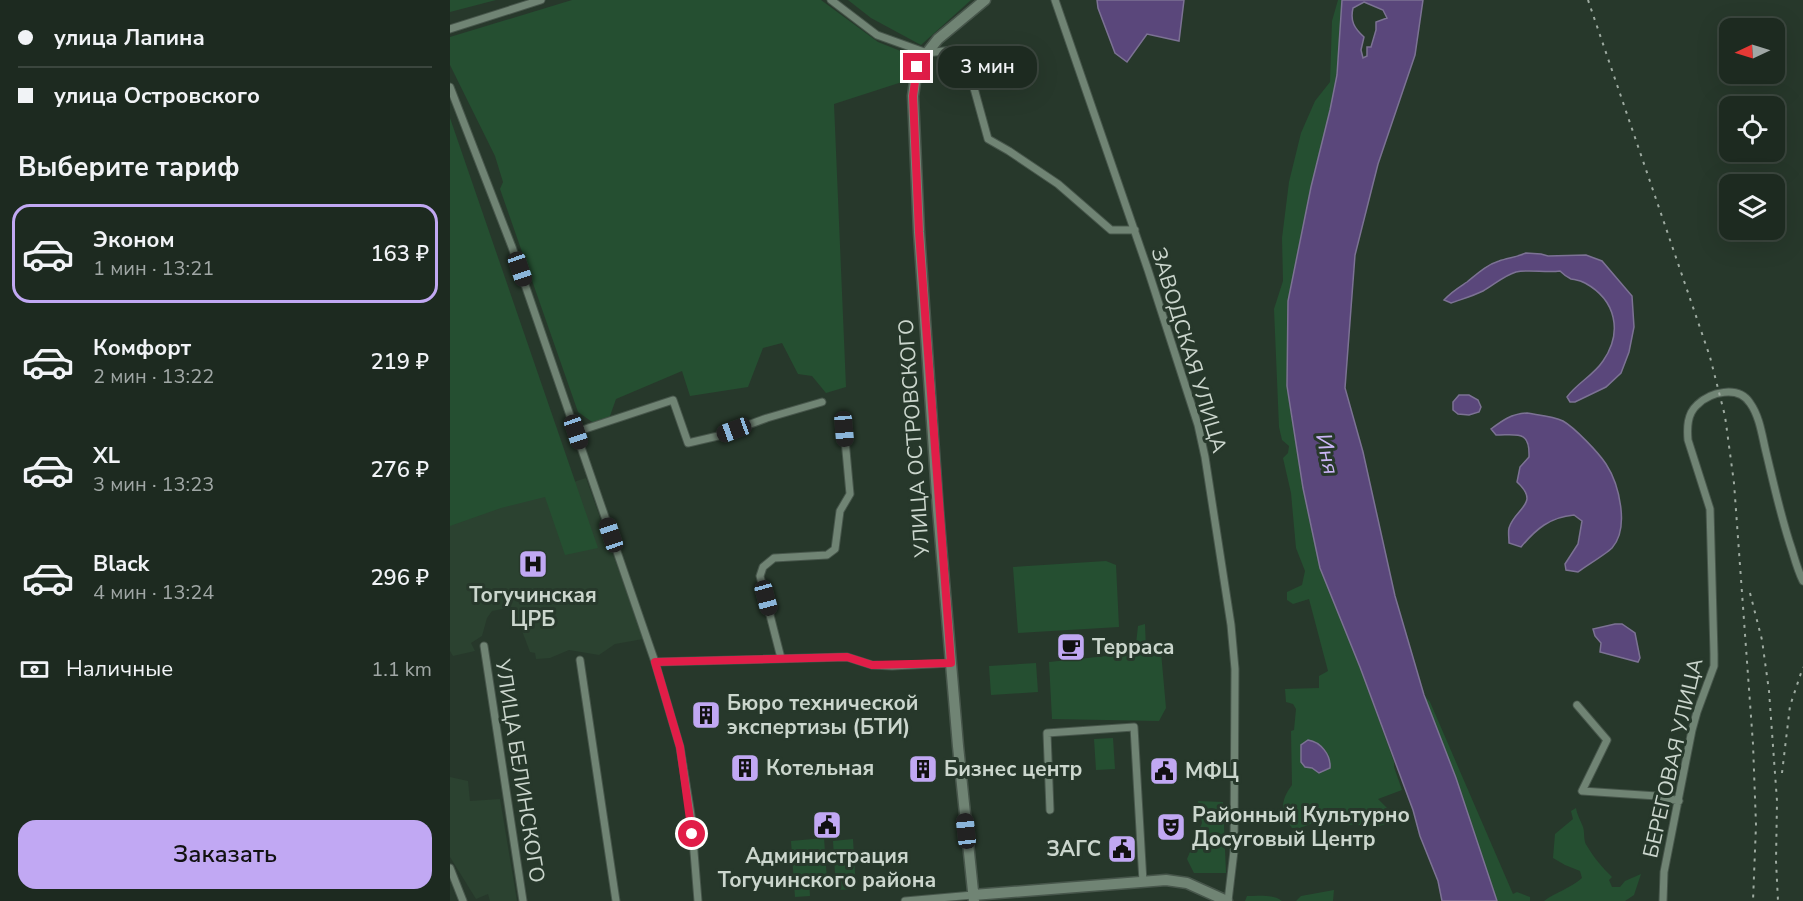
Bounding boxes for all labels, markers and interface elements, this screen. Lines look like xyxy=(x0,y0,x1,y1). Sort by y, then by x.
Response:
north arrow xyxy=(1719,18,1785,84)
map controls xyxy=(1719,18,1785,240)
text: улица Лапина xyxy=(54,23,205,53)
callout: 3 мин xyxy=(938,46,1037,88)
route end xyxy=(903,53,930,80)
text: 3 мин xyxy=(960,53,1015,80)
text: улица Островского xyxy=(54,81,260,111)
button: locate xyxy=(1719,96,1785,162)
text: Выберите тариф xyxy=(18,149,240,186)
button: layers xyxy=(1719,174,1785,240)
text: Эконом xyxy=(93,225,175,255)
icon: car xyxy=(21,227,75,281)
text: 163 ₽ xyxy=(370,239,429,269)
street label: ЗАВОДСКАЯ УЛИЦА xyxy=(1144,244,1234,456)
car xyxy=(506,249,534,289)
text: 1 мин · 13:21 xyxy=(93,255,214,282)
street label: УЛИЦА ОСТРОВСКОГО xyxy=(892,318,936,559)
text: Комфорт xyxy=(93,333,191,363)
icon: car xyxy=(21,335,75,389)
text: 219 ₽ xyxy=(370,347,429,377)
text: 2 мин · 13:22 xyxy=(93,363,214,390)
car xyxy=(833,410,855,448)
car xyxy=(562,412,590,452)
car xyxy=(714,415,754,445)
water label: Иня xyxy=(1308,431,1346,477)
text: XL xyxy=(93,441,120,471)
icon: car xyxy=(21,443,75,497)
text: 276 ₽ xyxy=(370,455,429,485)
text: 3 мин · 13:23 xyxy=(93,471,214,498)
car xyxy=(597,515,625,555)
hospital icon: Тогучинская ЦРБ xyxy=(517,548,549,580)
text: Black xyxy=(93,549,149,579)
icon: car xyxy=(21,551,75,605)
text: 296 ₽ xyxy=(370,563,429,593)
car xyxy=(753,578,779,618)
text: 4 мин · 13:24 xyxy=(93,579,214,606)
place label: Тогучинская ЦРБ xyxy=(469,581,597,633)
cafe icon: Терраса xyxy=(1055,631,1087,663)
place label: Терраса xyxy=(1092,633,1175,661)
icon: cash xyxy=(18,653,51,686)
text: Наличные xyxy=(66,654,173,684)
street label: БЕРЕГОВАЯ УЛИЦА xyxy=(1636,655,1710,861)
text: 1.1 km xyxy=(371,656,432,683)
street label: УЛИЦА БЕЛИНСКОГО xyxy=(488,656,552,885)
place label: Бюро технической экспертизы (БТИ) xyxy=(727,689,918,741)
building icon: Бюро технической экспертизы (БТИ) xyxy=(690,699,722,731)
building icon: Котельная xyxy=(729,752,761,784)
building icon: Бизнес центр xyxy=(907,753,939,785)
place label: Котельная xyxy=(766,754,874,782)
place label: Бизнес центр xyxy=(944,755,1082,783)
public building icon: МФЦ xyxy=(1148,755,1180,787)
place label: МФЦ xyxy=(1185,757,1239,785)
place label: Районный Культурно Досуговый Центр xyxy=(1192,801,1410,853)
public building icon: Администрация Тогучинского района xyxy=(811,809,843,841)
theatre icon: Районный Культурно Досуговый Центр xyxy=(1155,811,1187,843)
car xyxy=(955,812,977,850)
button: Заказать xyxy=(18,820,432,889)
route start xyxy=(678,820,705,847)
public building icon: ЗАГС xyxy=(1106,833,1138,865)
place label: ЗАГС xyxy=(1046,835,1101,863)
place label: Администрация Тогучинского района xyxy=(718,842,936,894)

